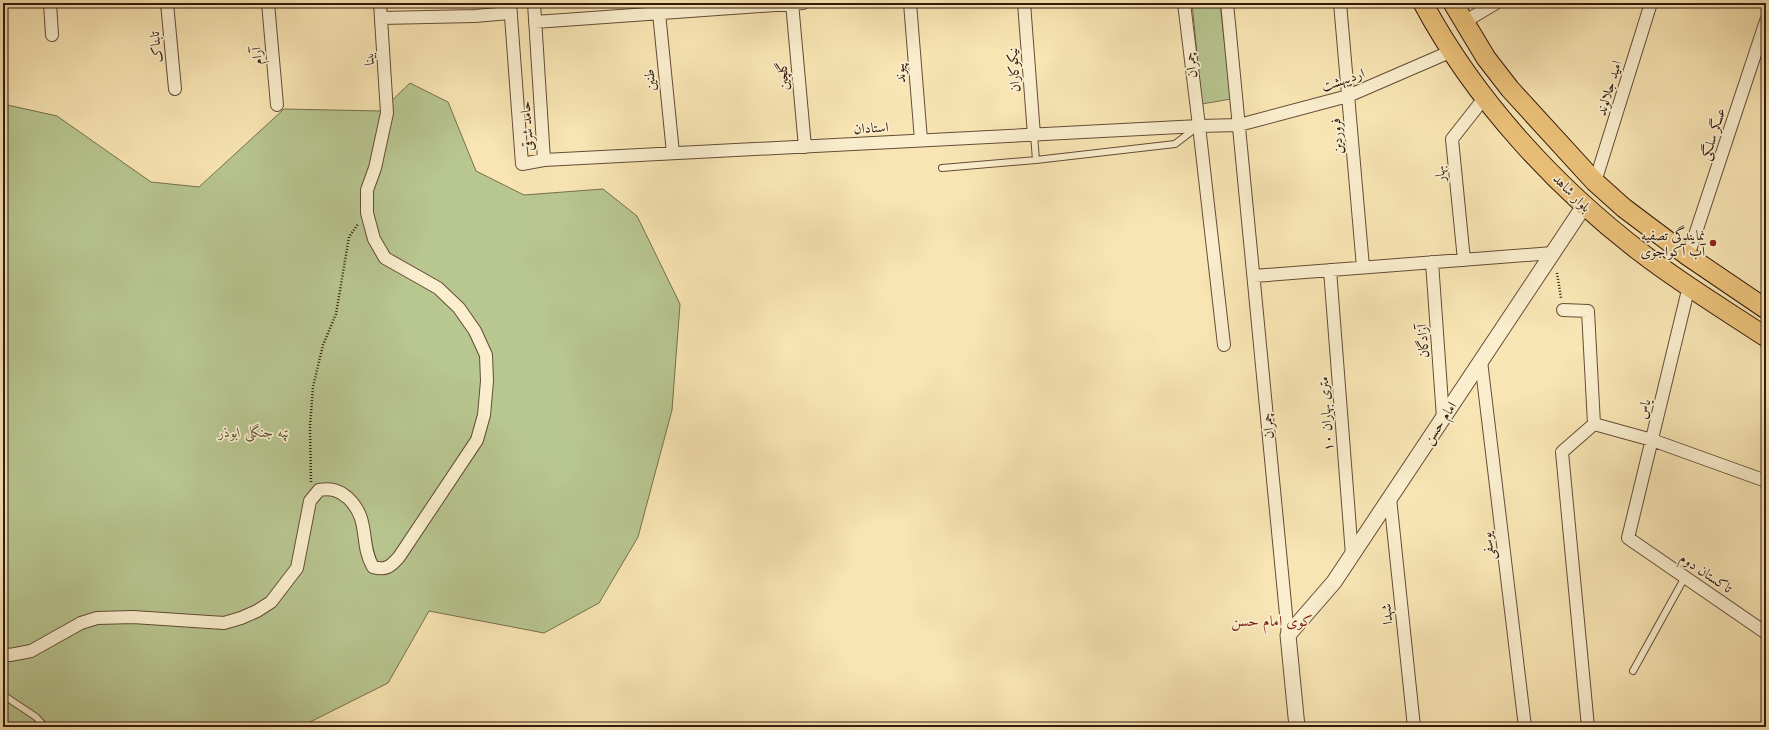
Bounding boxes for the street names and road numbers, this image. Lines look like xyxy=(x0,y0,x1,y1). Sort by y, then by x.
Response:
street label: تابناک xyxy=(145,30,167,64)
street label: آرام xyxy=(247,44,270,66)
street label: نیکوکاران xyxy=(1003,47,1025,93)
street label: چمران xyxy=(1180,51,1202,79)
street label: بینا xyxy=(359,52,379,66)
street label: امید جلالوند xyxy=(1592,58,1626,118)
street label: گلچین xyxy=(772,61,794,91)
street label: پیوند xyxy=(890,62,911,84)
street label: اردیبهشت xyxy=(1319,64,1367,96)
street label: طنین xyxy=(639,68,661,92)
street label: حامد شرقی xyxy=(516,100,538,152)
street label: عسگر سلگی xyxy=(1696,105,1730,163)
street label: فروردین xyxy=(1326,117,1348,155)
street label: استادان xyxy=(853,118,889,138)
street label: بهار xyxy=(1430,165,1451,185)
street label: بلوار شاهد xyxy=(1549,170,1596,217)
street label: آزادگان xyxy=(1412,321,1434,359)
street label: ۱۰ متری بهاران xyxy=(1314,376,1338,452)
street label: یاس xyxy=(1632,396,1656,421)
street label: امام حسن xyxy=(1419,398,1464,450)
street label: چمران xyxy=(1257,412,1279,440)
street label: یوسفی xyxy=(1477,529,1500,561)
street label: تاکستان دوم xyxy=(1674,548,1736,600)
street label: شهدا xyxy=(1376,602,1398,625)

